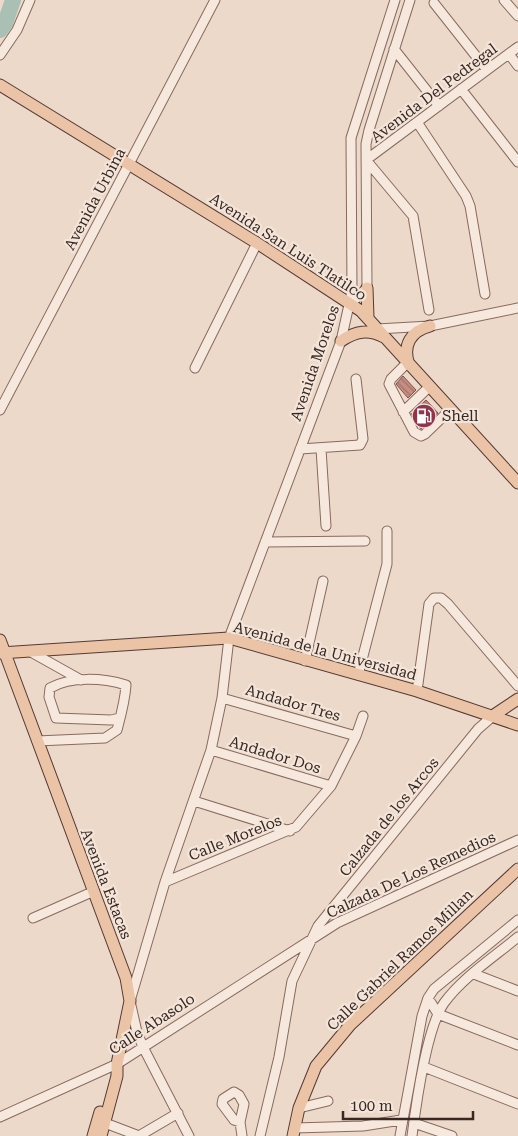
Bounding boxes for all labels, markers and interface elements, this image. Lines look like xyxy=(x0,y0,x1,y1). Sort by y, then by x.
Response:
street label: Avenida Del Pedregal xyxy=(367,39,501,146)
street label: Avenida Urbina xyxy=(61,145,129,253)
street label: Avenida San Luis Tlatilco xyxy=(206,190,370,304)
street label: Avenida Morelos xyxy=(287,303,343,423)
fuel station icon: Shell xyxy=(411,403,437,429)
place label: Shell xyxy=(442,407,479,425)
street label: Avenida de la Universidad xyxy=(231,618,419,684)
street label: Andador Tres xyxy=(244,681,342,725)
street label: Andador Dos xyxy=(227,733,323,777)
street label: Calzada de los Arcos xyxy=(336,754,442,880)
street label: Calle Morelos xyxy=(186,811,284,865)
street label: Avenida Estacas xyxy=(77,826,135,942)
street label: Calzada De Los Remedios xyxy=(324,828,498,922)
street label: Calle Gabriel Ramos Millan xyxy=(323,885,477,1034)
street label: Calle Abasolo xyxy=(106,990,198,1058)
scale bar xyxy=(343,1088,473,1120)
text: 100 m xyxy=(350,1097,393,1115)

